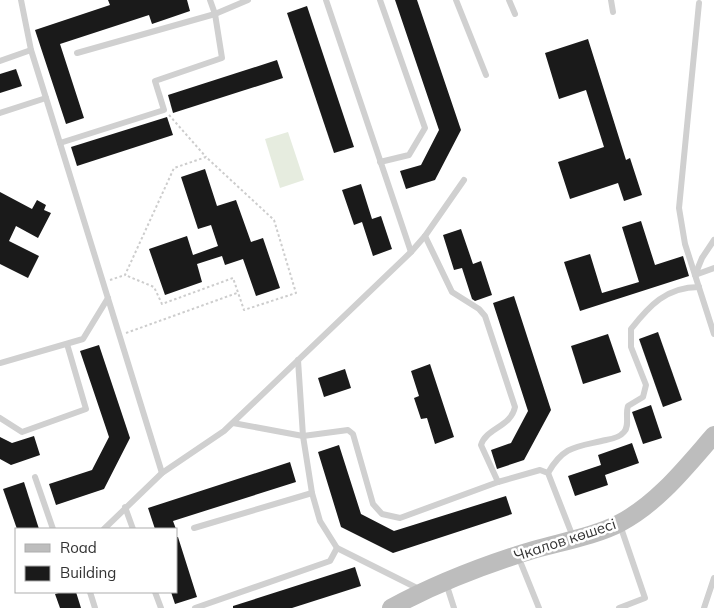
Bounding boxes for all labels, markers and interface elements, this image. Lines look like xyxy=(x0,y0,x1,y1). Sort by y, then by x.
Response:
street label: Чкалов көшесі xyxy=(511,514,618,565)
legend xyxy=(15,528,178,593)
text: Road xyxy=(60,538,97,557)
text: Building xyxy=(60,563,116,582)

